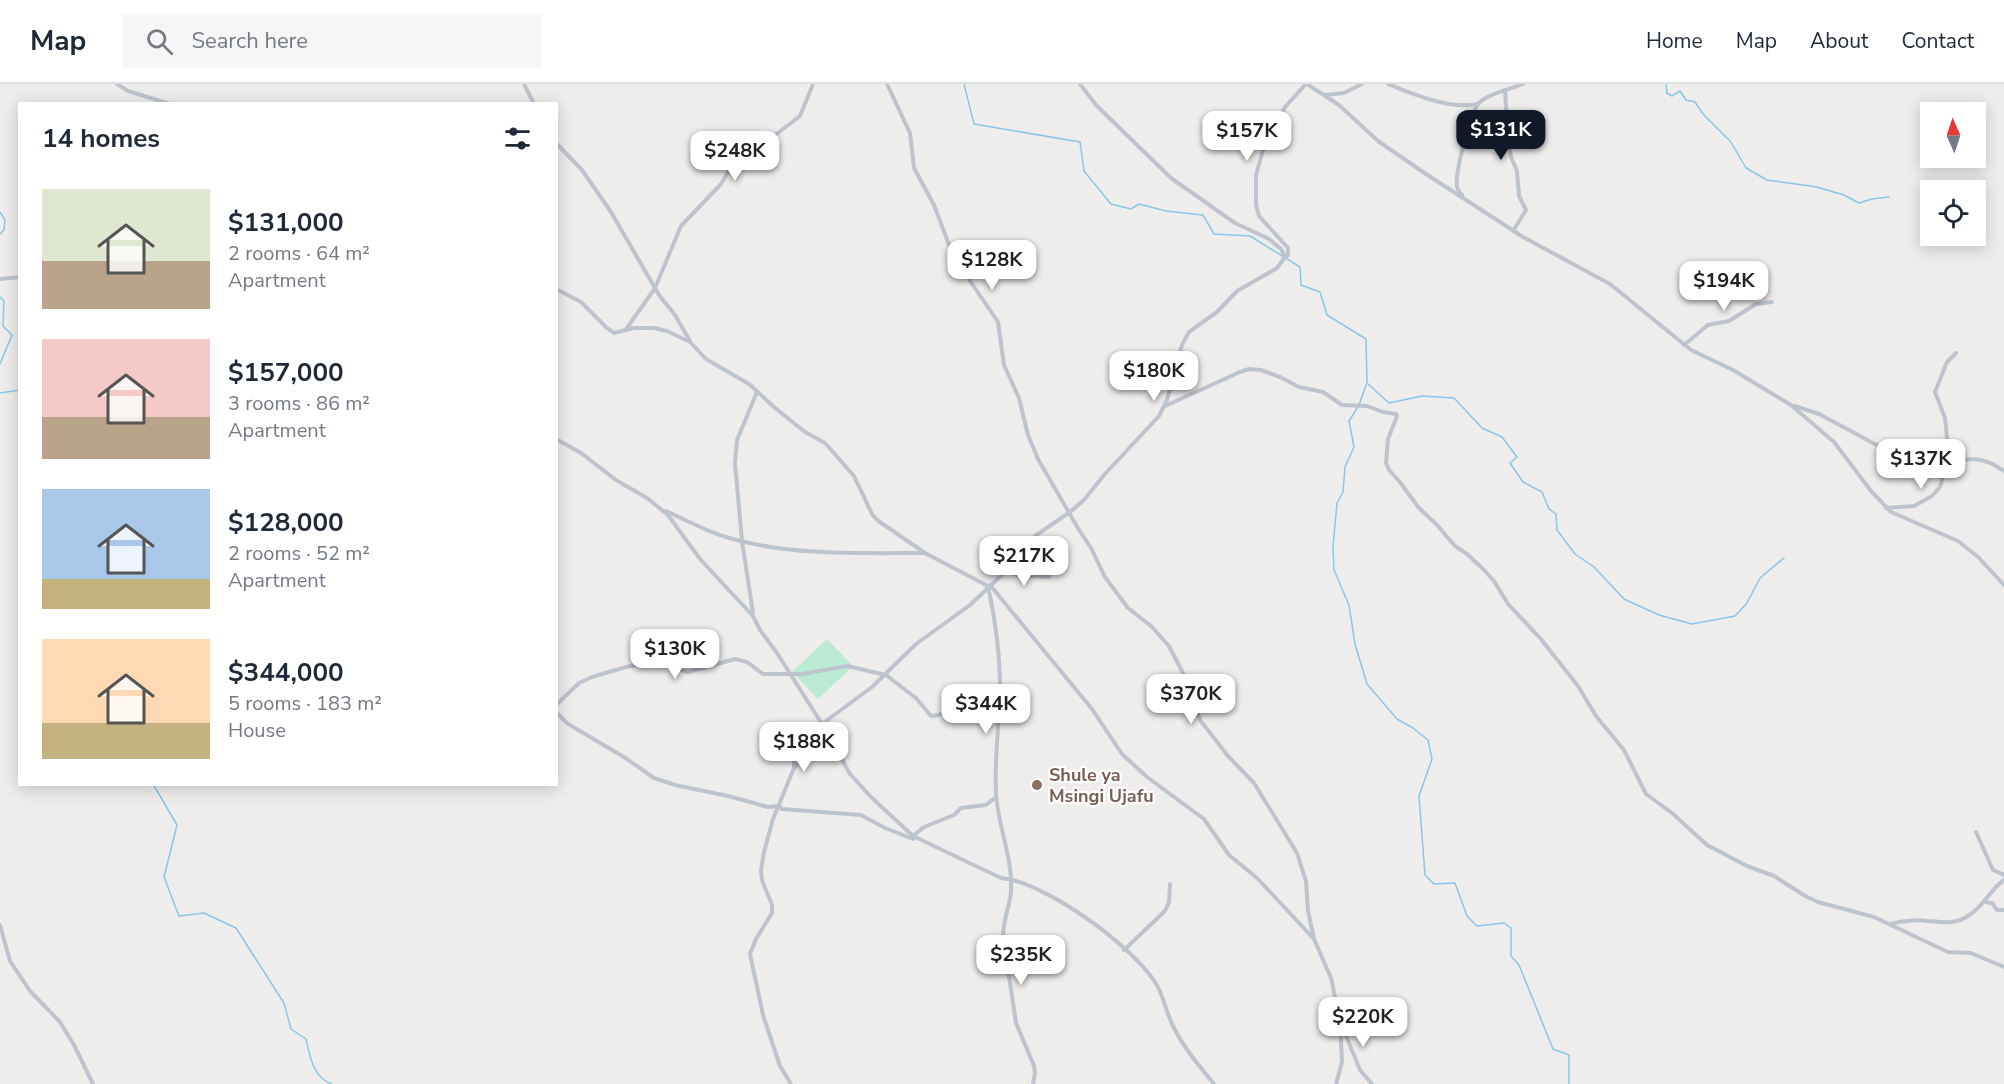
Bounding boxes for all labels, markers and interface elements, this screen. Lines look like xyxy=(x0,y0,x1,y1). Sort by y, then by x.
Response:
search box xyxy=(122,14,542,68)
text: Map xyxy=(30,22,86,60)
icon: search xyxy=(143,25,176,58)
text: Search here xyxy=(191,26,308,56)
text: Home xyxy=(1646,27,1703,55)
text: Map xyxy=(1736,27,1777,55)
text: About xyxy=(1810,27,1868,55)
text: Contact xyxy=(1901,27,1974,55)
north arrow xyxy=(1920,102,1986,168)
map controls xyxy=(1920,102,1986,246)
pin: $131K xyxy=(1459,110,1543,161)
pin: $157K xyxy=(1205,111,1289,162)
text: $131K xyxy=(1470,116,1532,143)
text: $157K xyxy=(1216,117,1278,144)
text: 14 homes xyxy=(42,121,160,156)
icon: filters xyxy=(501,122,534,155)
pin: $248K xyxy=(693,131,777,182)
text: $248K xyxy=(704,137,766,164)
button: locate xyxy=(1920,180,1986,246)
text: $131,000 xyxy=(228,205,344,240)
icon: home xyxy=(90,213,162,285)
text: 2 rooms · 64 m² xyxy=(228,240,370,267)
pin: $128K xyxy=(950,240,1034,291)
text: $128K xyxy=(961,246,1023,273)
pin: $194K xyxy=(1682,261,1766,312)
text: Apartment xyxy=(228,267,326,294)
text: $194K xyxy=(1693,267,1755,294)
pin: $180K xyxy=(1112,351,1196,402)
text: $157,000 xyxy=(228,355,344,390)
text: $180K xyxy=(1123,357,1185,384)
icon: home xyxy=(90,363,162,435)
text: 3 rooms · 86 m² xyxy=(228,390,370,417)
text: Apartment xyxy=(228,417,326,444)
pin: $137K xyxy=(1879,439,1963,490)
text: $137K xyxy=(1890,445,1952,472)
text: $128,000 xyxy=(228,505,344,540)
icon: home xyxy=(90,513,162,585)
pin: $217K xyxy=(982,536,1066,587)
text: 2 rooms · 52 m² xyxy=(228,540,370,567)
text: $217K xyxy=(993,542,1055,569)
text: Apartment xyxy=(228,567,326,594)
pin: $130K xyxy=(633,629,717,680)
text: $130K xyxy=(644,635,706,662)
text: $344,000 xyxy=(228,655,344,690)
icon: home xyxy=(90,663,162,735)
pin: $370K xyxy=(1149,674,1233,725)
text: $370K xyxy=(1160,680,1222,707)
pin: $344K xyxy=(944,684,1028,735)
text: 5 rooms · 183 m² xyxy=(228,690,382,717)
text: $344K xyxy=(955,690,1017,717)
text: House xyxy=(228,717,286,744)
pin: $188K xyxy=(762,722,846,773)
text: $188K xyxy=(773,728,835,755)
place label: Shule ya Msingi Ujafu xyxy=(1049,763,1154,808)
marker: Shule ya Msingi Ujafu xyxy=(1030,778,1044,792)
pin: $235K xyxy=(979,935,1063,986)
text: $235K xyxy=(990,941,1052,968)
pin: $220K xyxy=(1321,997,1405,1048)
text: $220K xyxy=(1332,1003,1394,1030)

